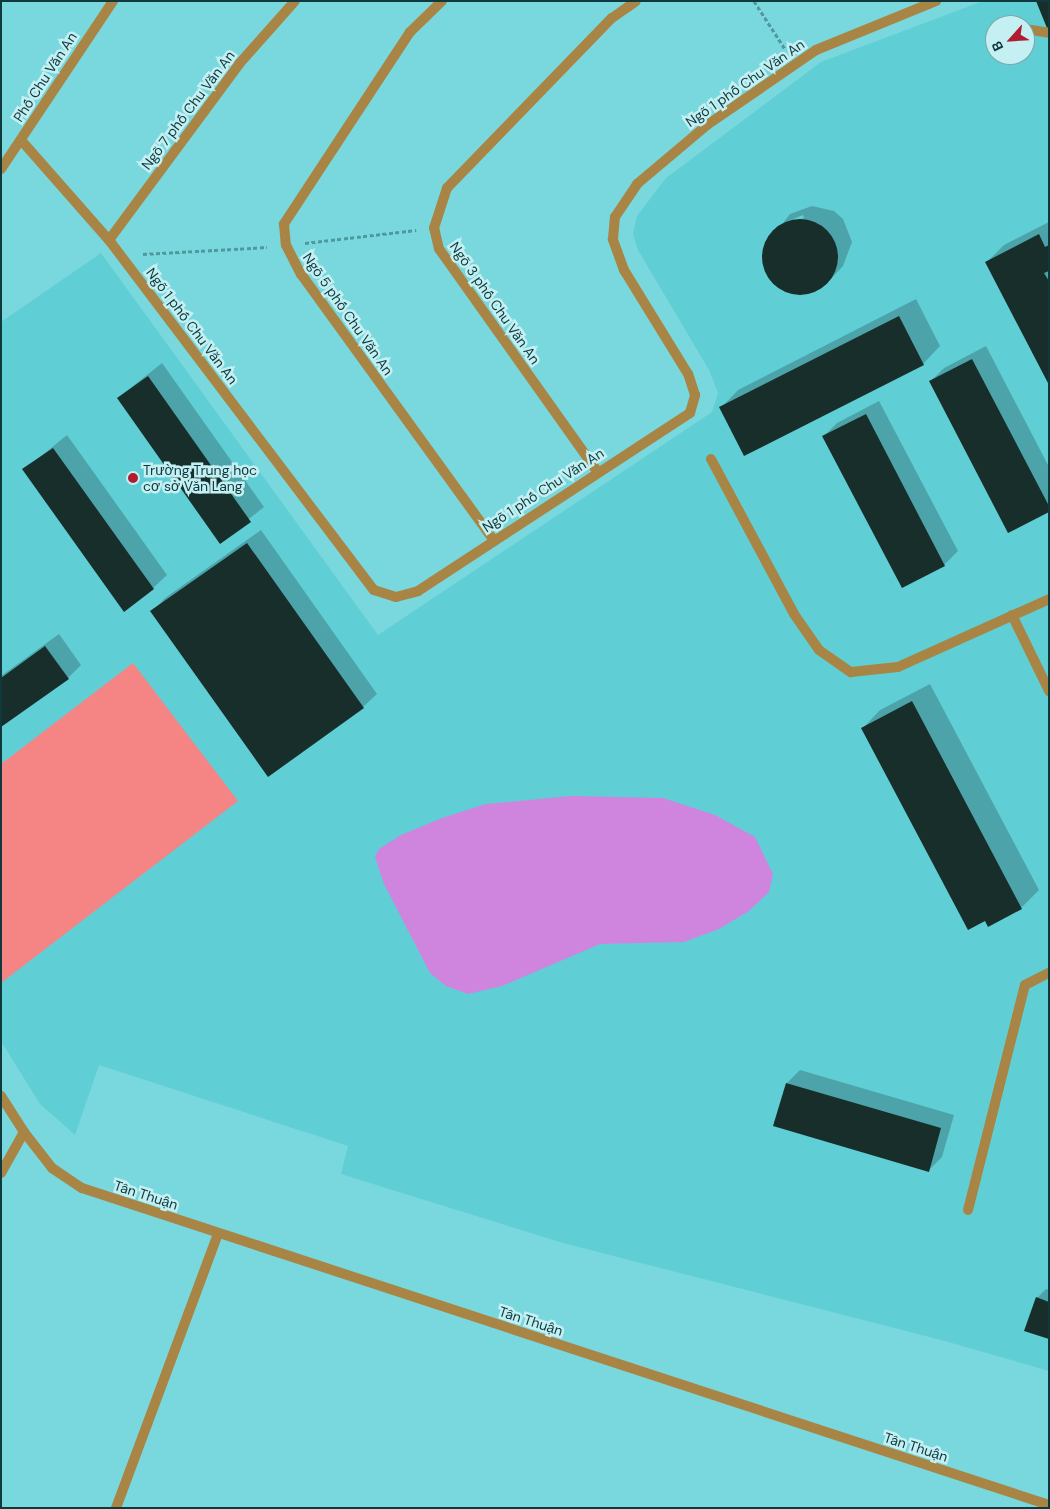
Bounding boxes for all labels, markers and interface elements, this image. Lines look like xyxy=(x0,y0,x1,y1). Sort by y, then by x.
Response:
north arrow xyxy=(985,15,1035,65)
street label: Phố Chu Văn An xyxy=(10,29,80,125)
street label: Ngõ 1 phố Chu Văn An xyxy=(682,36,808,130)
text: B xyxy=(987,38,1007,54)
street label: Ngõ 7 phố Chu Văn An xyxy=(138,47,238,173)
street label: Ngõ 3 phố Chu Văn An xyxy=(446,239,544,367)
street label: Ngõ 5 phố Chu Văn An xyxy=(299,250,397,378)
street label: Ngõ 1 phố Chu Văn An xyxy=(143,265,241,387)
street label: Ngõ 1 phố Chu Văn An xyxy=(479,444,607,536)
place label: Trường Trung học cơ sở Văn Lang xyxy=(143,462,257,494)
marker: Trường Trung học cơ sở Văn Lang xyxy=(127,472,139,484)
street label: Tân Thuận xyxy=(112,1177,180,1213)
street label: Tân Thuận xyxy=(497,1303,565,1339)
street label: Tân Thuận xyxy=(882,1429,950,1465)

